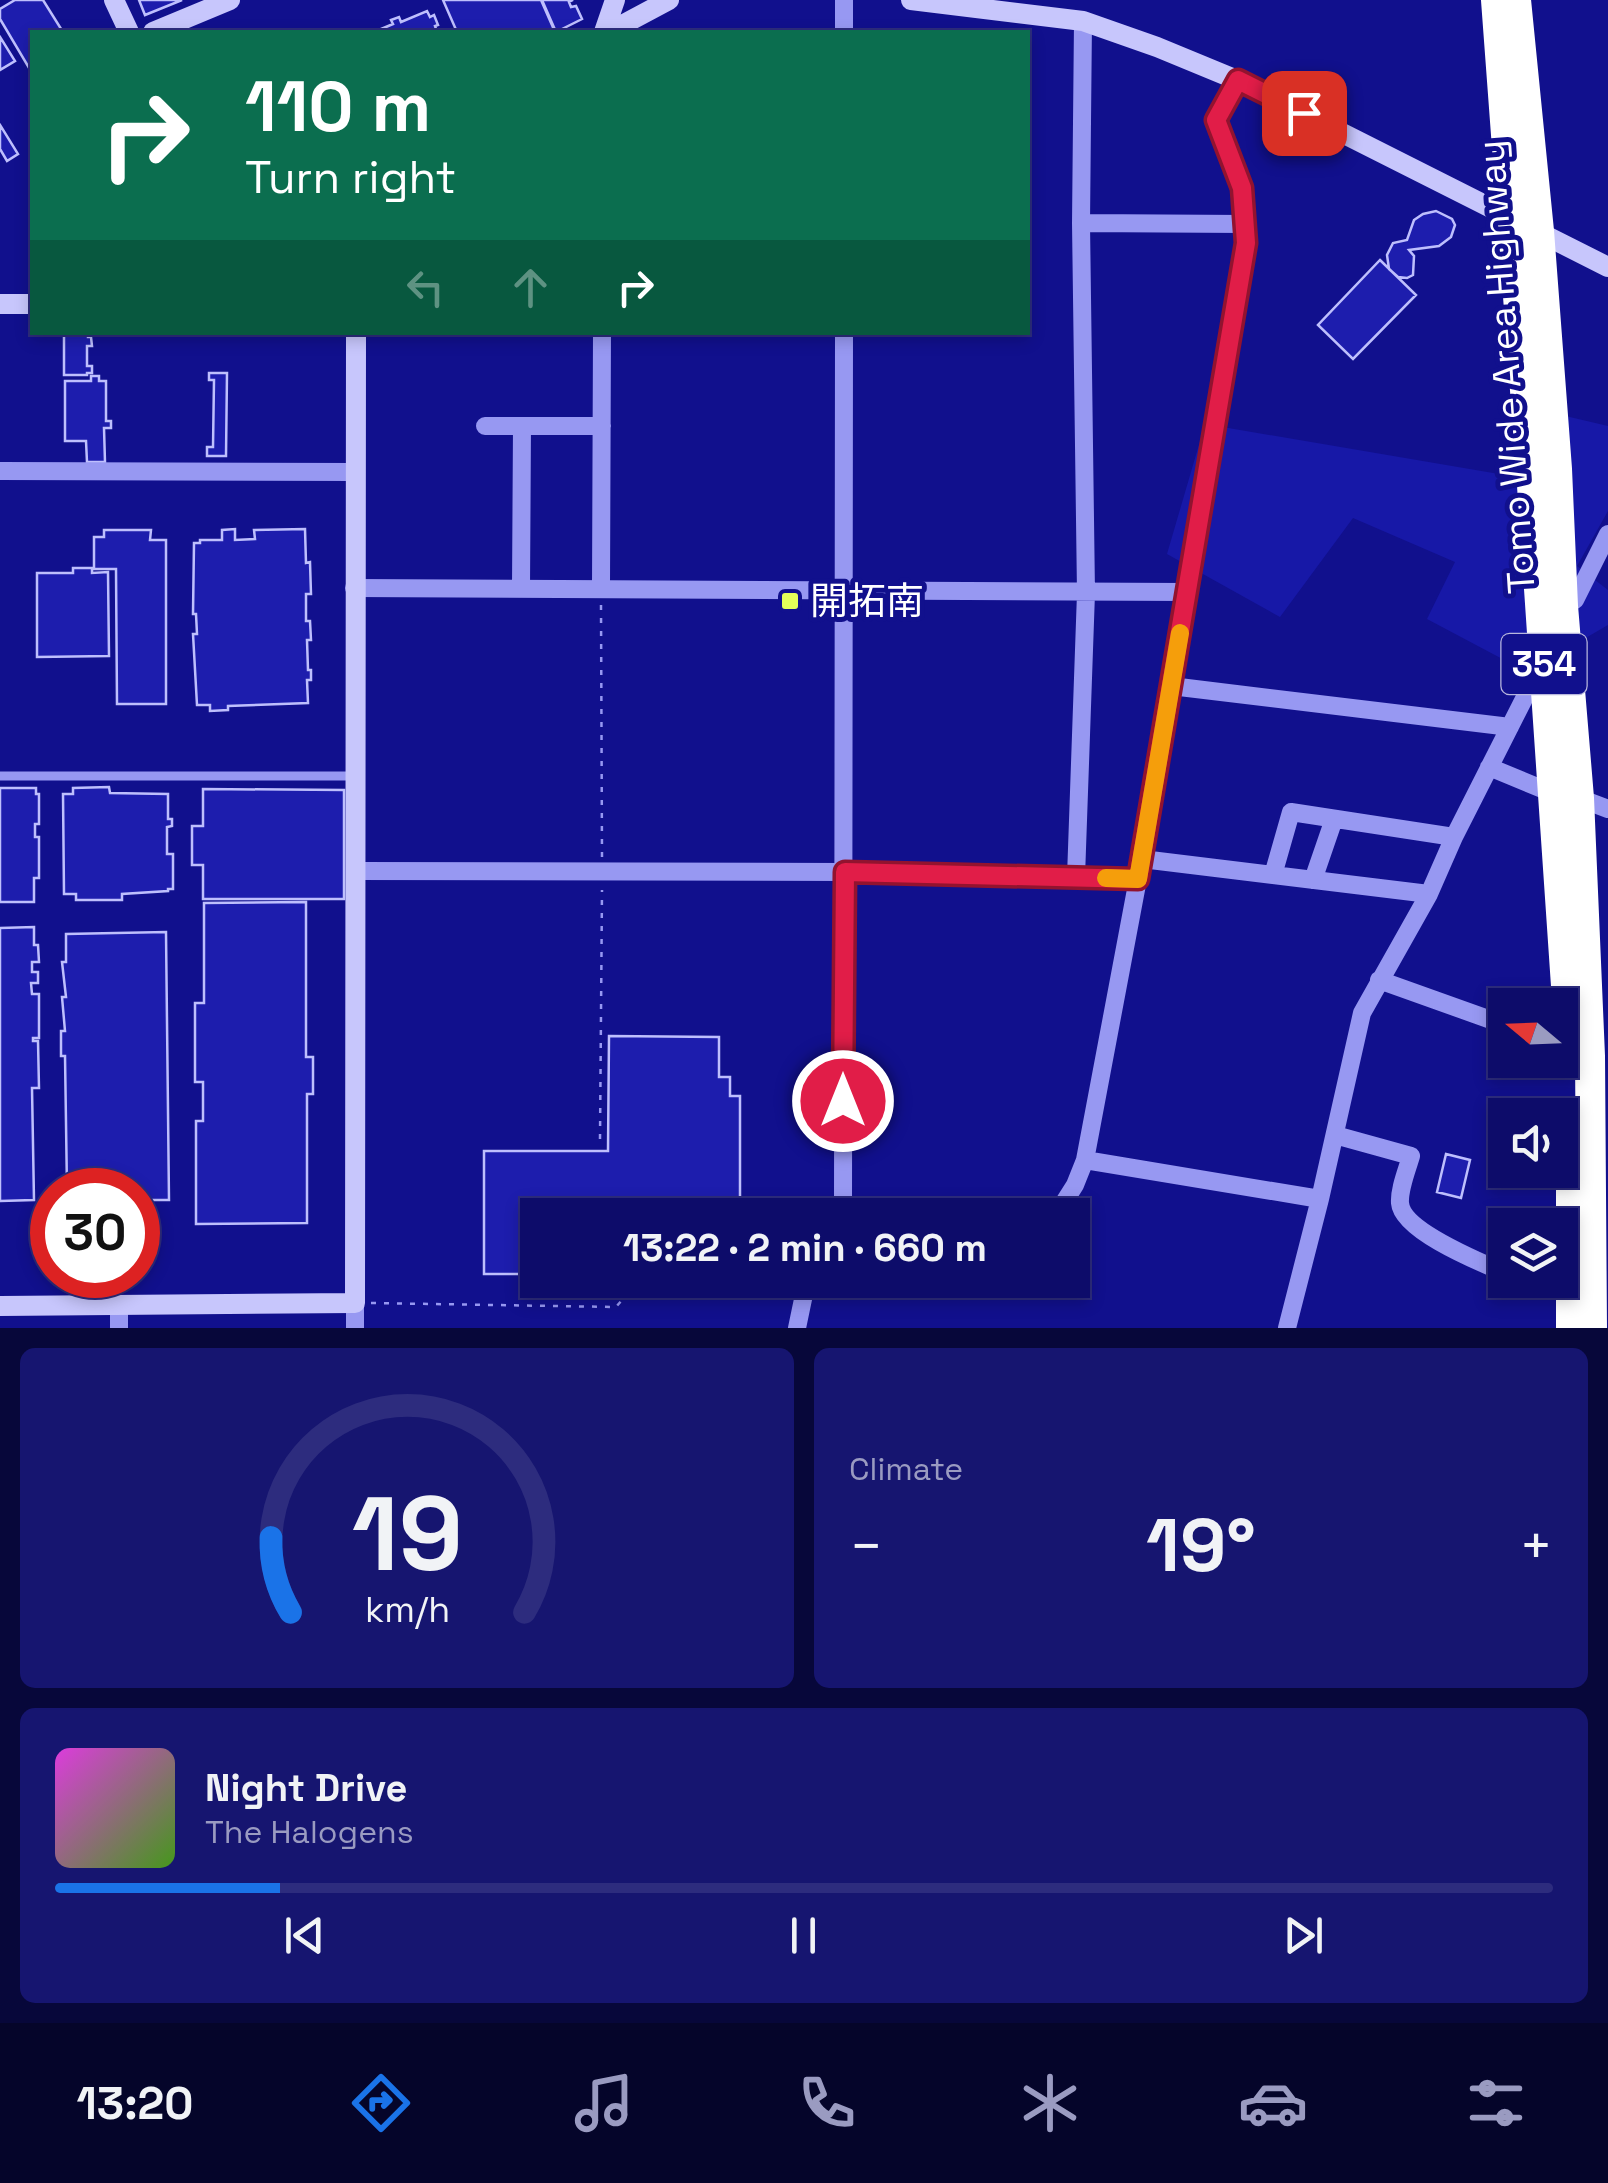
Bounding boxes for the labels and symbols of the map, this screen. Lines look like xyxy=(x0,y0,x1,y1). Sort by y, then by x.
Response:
pin xyxy=(1262,71,1347,156)
street label: Tomo Wide Area Highway xyxy=(1466,139,1546,595)
place label: 開拓南 xyxy=(810,577,924,625)
marker: 開拓南 xyxy=(779,590,801,612)
road number: 354 xyxy=(1502,634,1586,694)
north arrow xyxy=(1488,988,1578,1078)
position arrow xyxy=(791,1049,895,1153)
speed limit sign: 30 xyxy=(30,1168,160,1298)

